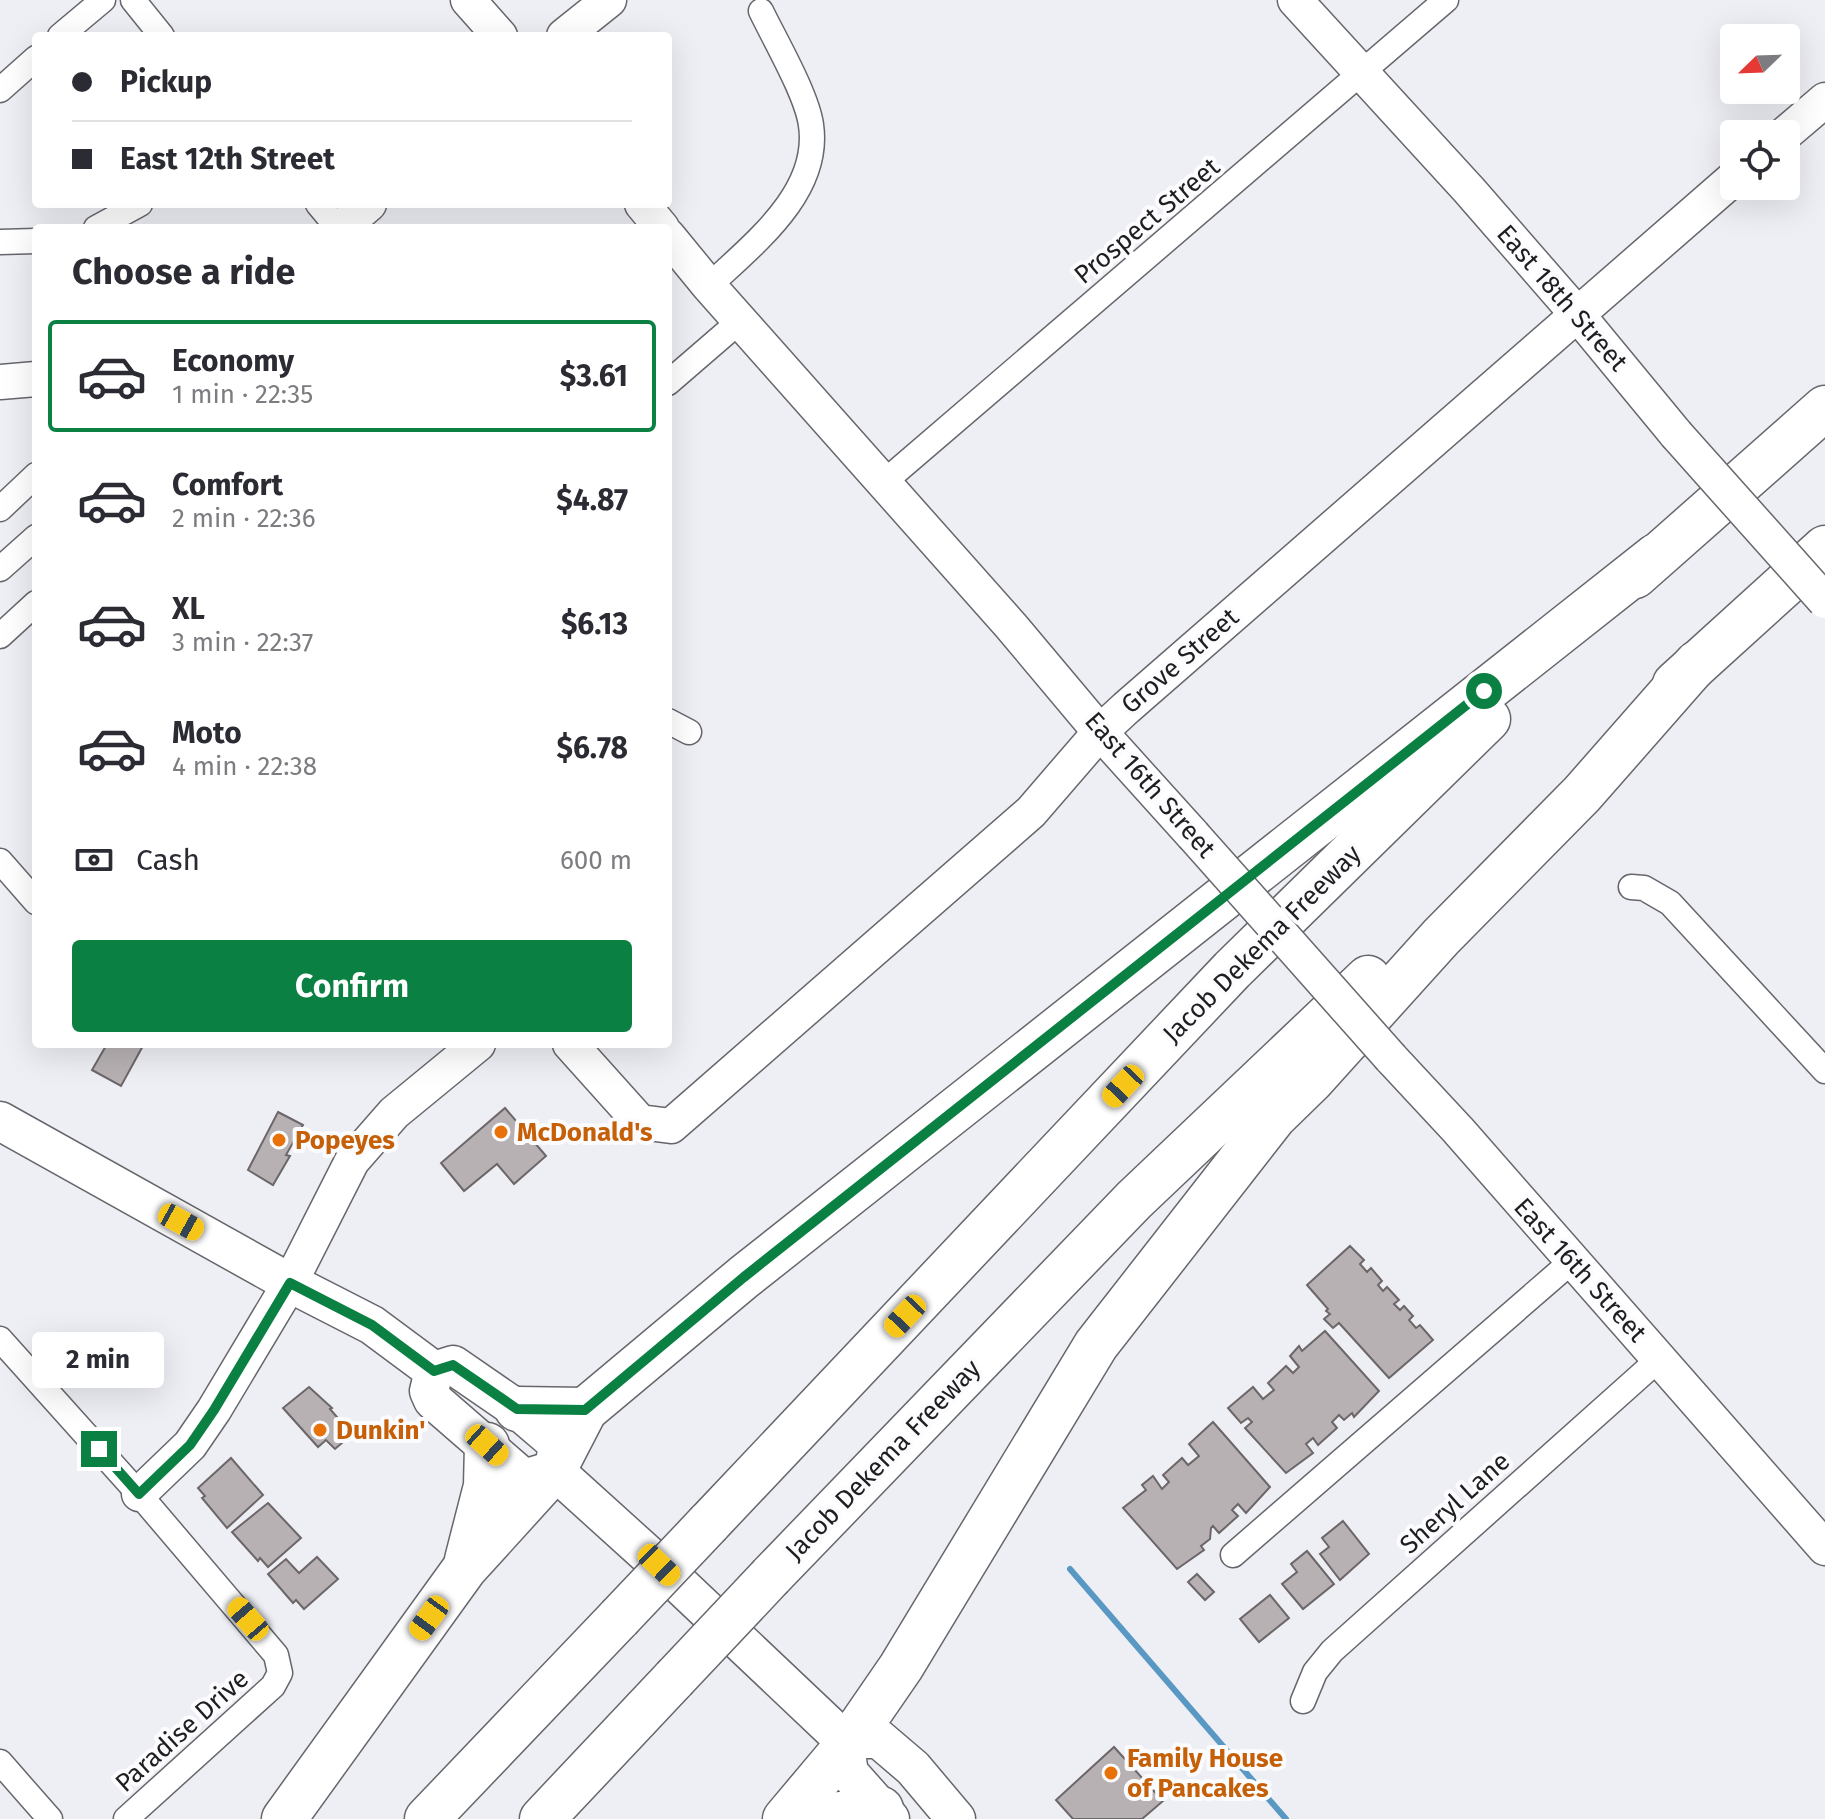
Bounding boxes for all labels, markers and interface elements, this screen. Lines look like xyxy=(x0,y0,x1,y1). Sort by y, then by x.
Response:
north arrow xyxy=(1720,24,1800,104)
map controls xyxy=(1720,24,1800,200)
text: Pickup xyxy=(120,64,212,100)
button: locate xyxy=(1720,120,1800,200)
text: East 12th Street xyxy=(120,141,335,177)
street label: Prospect Street xyxy=(1068,151,1226,291)
street label: East 18th Street xyxy=(1490,219,1634,378)
text: Choose a ride xyxy=(72,250,295,294)
icon: car xyxy=(76,340,148,412)
text: Economy xyxy=(172,343,294,379)
text: $3.61 xyxy=(560,358,628,394)
text: 1 min · 22:35 xyxy=(172,379,313,410)
icon: car xyxy=(76,464,148,536)
text: Comfort xyxy=(172,467,283,503)
text: $4.87 xyxy=(556,482,628,518)
text: 2 min · 22:36 xyxy=(172,503,316,534)
icon: car xyxy=(76,588,148,660)
text: XL xyxy=(172,591,205,627)
street label: Grove Street xyxy=(1115,601,1245,720)
text: $6.13 xyxy=(561,606,628,642)
text: 3 min · 22:37 xyxy=(172,627,313,658)
route start xyxy=(1466,673,1502,709)
street label: East 16th Street xyxy=(1078,706,1222,865)
icon: car xyxy=(76,712,148,784)
text: Moto xyxy=(172,715,242,751)
text: $6.78 xyxy=(556,730,628,766)
text: 4 min · 22:38 xyxy=(172,751,317,782)
icon: cash xyxy=(72,838,116,882)
street label: Jacob Dekema Freeway xyxy=(1157,838,1368,1049)
text: Cash xyxy=(136,842,200,878)
text: 600 m xyxy=(560,845,632,876)
button: Confirm xyxy=(72,940,632,1032)
car xyxy=(1098,1060,1148,1112)
place label: McDonald's xyxy=(517,1117,653,1148)
marker: McDonald's xyxy=(492,1123,510,1141)
place label: Popeyes xyxy=(295,1125,395,1156)
marker: Popeyes xyxy=(270,1131,288,1149)
street label: East 16th Street xyxy=(1507,1192,1653,1349)
car xyxy=(154,1200,208,1244)
car xyxy=(880,1290,930,1342)
callout: 2 min xyxy=(33,1333,165,1389)
text: 2 min xyxy=(66,1344,130,1375)
street label: Jacob Dekema Freeway xyxy=(779,1353,987,1567)
place label: Dunkin' xyxy=(336,1415,425,1446)
car xyxy=(461,1420,513,1470)
marker: Dunkin' xyxy=(311,1421,329,1439)
route end xyxy=(81,1431,117,1467)
street label: Sheryl Lane xyxy=(1394,1446,1516,1560)
car xyxy=(633,1540,685,1590)
car xyxy=(405,1592,453,1644)
car xyxy=(223,1593,273,1645)
street label: Paradise Drive xyxy=(109,1663,255,1799)
place label: Family House of Pancakes xyxy=(1127,1743,1283,1804)
marker: Family House of Pancakes xyxy=(1102,1764,1120,1782)

